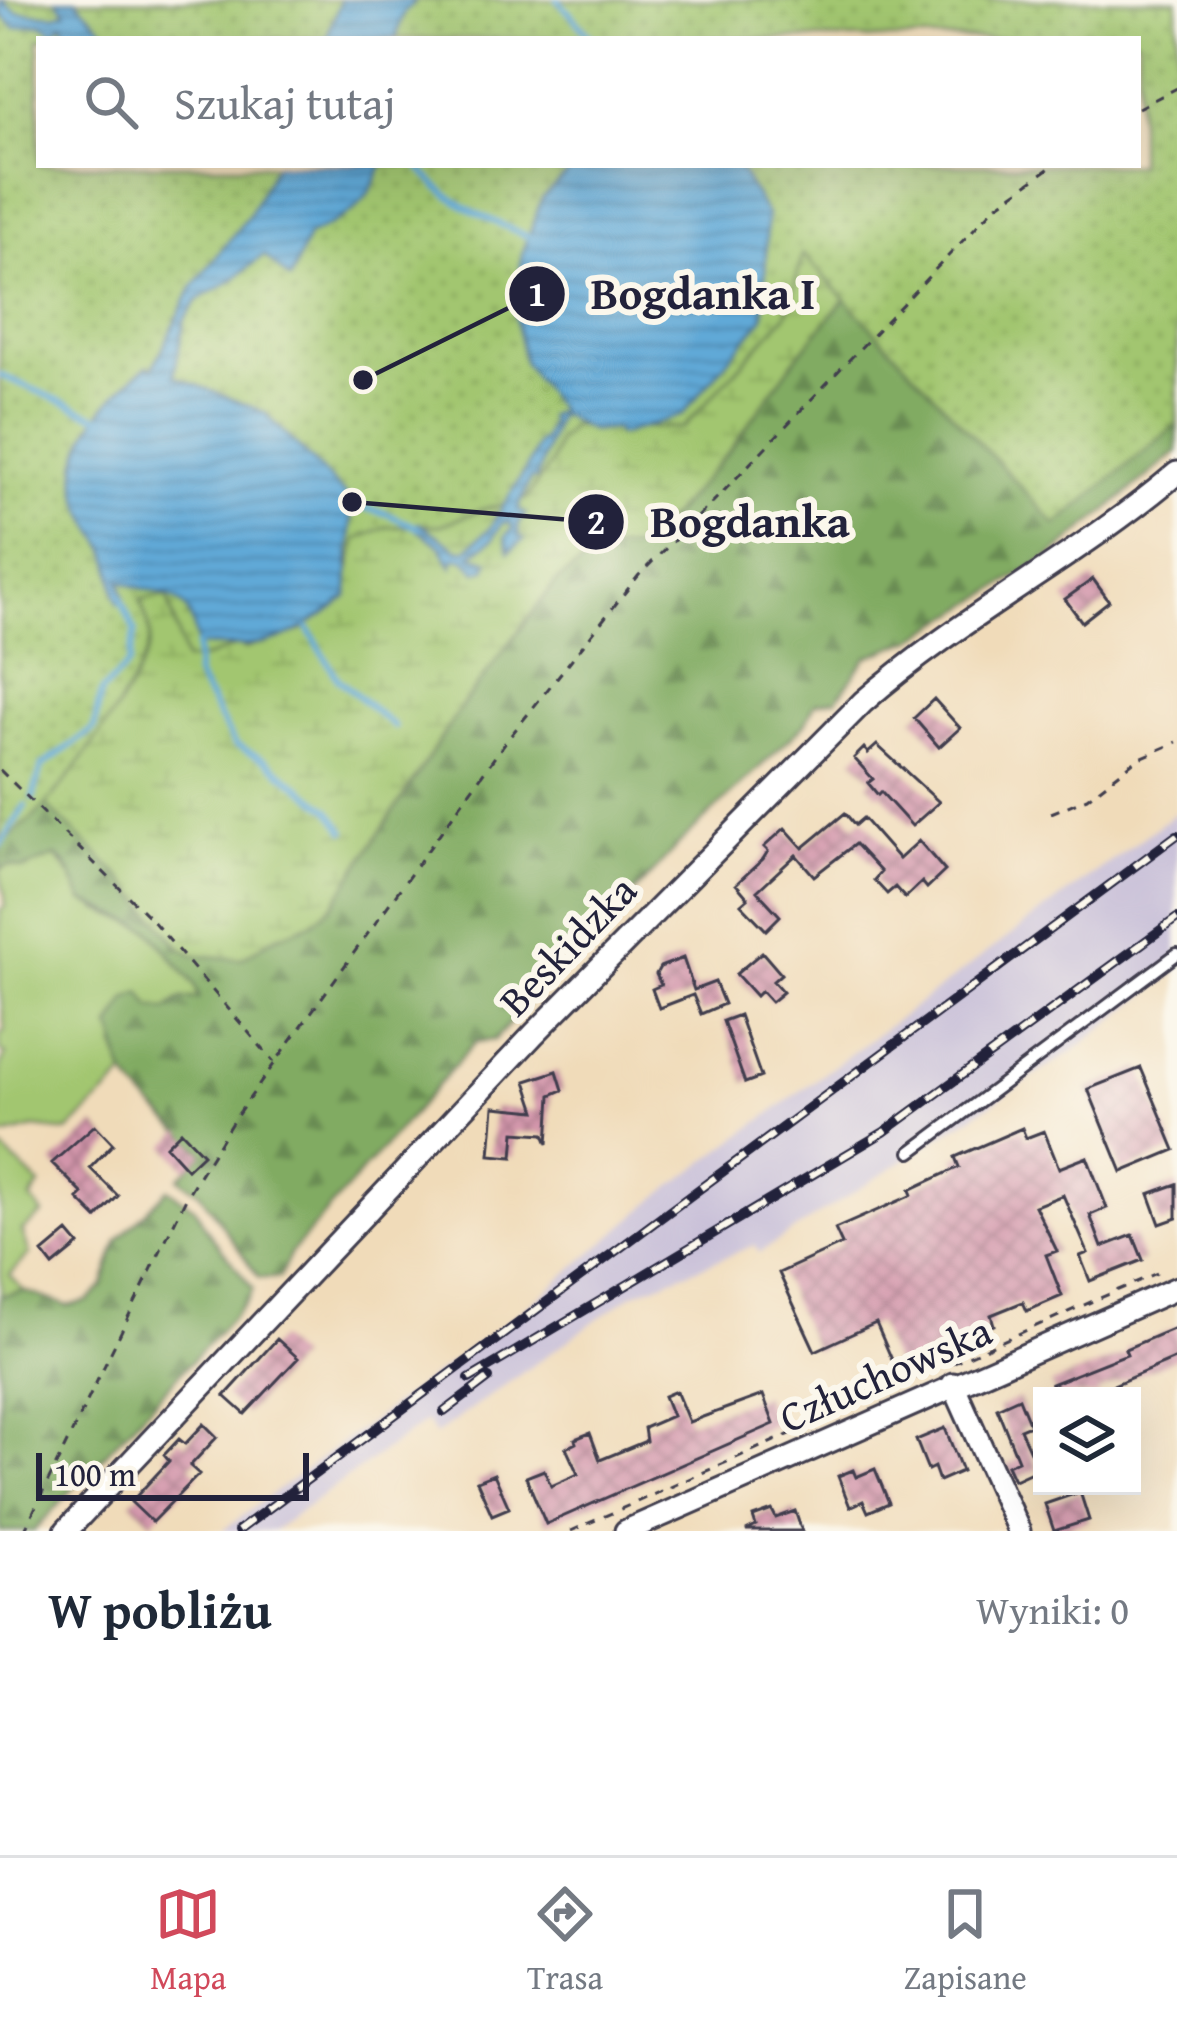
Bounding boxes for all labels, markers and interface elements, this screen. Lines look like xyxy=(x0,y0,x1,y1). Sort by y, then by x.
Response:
search box xyxy=(36,36,1141,168)
icon: search xyxy=(78,69,144,135)
text: Szukaj tutaj xyxy=(174,70,396,135)
callout: Bogdanka I xyxy=(507,253,839,334)
text: Bogdanka I xyxy=(591,260,815,325)
text: 1 xyxy=(528,266,546,319)
callout: Bogdanka xyxy=(566,481,874,562)
text: Bogdanka xyxy=(650,488,850,553)
text: 2 xyxy=(587,494,605,547)
street label: Beskidzka xyxy=(484,861,650,1029)
street label: Człuchowska xyxy=(769,1299,1001,1447)
map controls xyxy=(1033,1387,1141,1495)
button: layers xyxy=(1033,1387,1141,1495)
scale bar xyxy=(36,1447,309,1500)
text: 100 m xyxy=(54,1450,136,1498)
text: W pobliżu xyxy=(48,1572,272,1647)
text: Wyniki: 0 xyxy=(976,1581,1129,1638)
tab: Mapa xyxy=(150,1881,226,2001)
tab: Trasa xyxy=(527,1881,603,2001)
tab: Zapisane xyxy=(904,1881,1027,2001)

